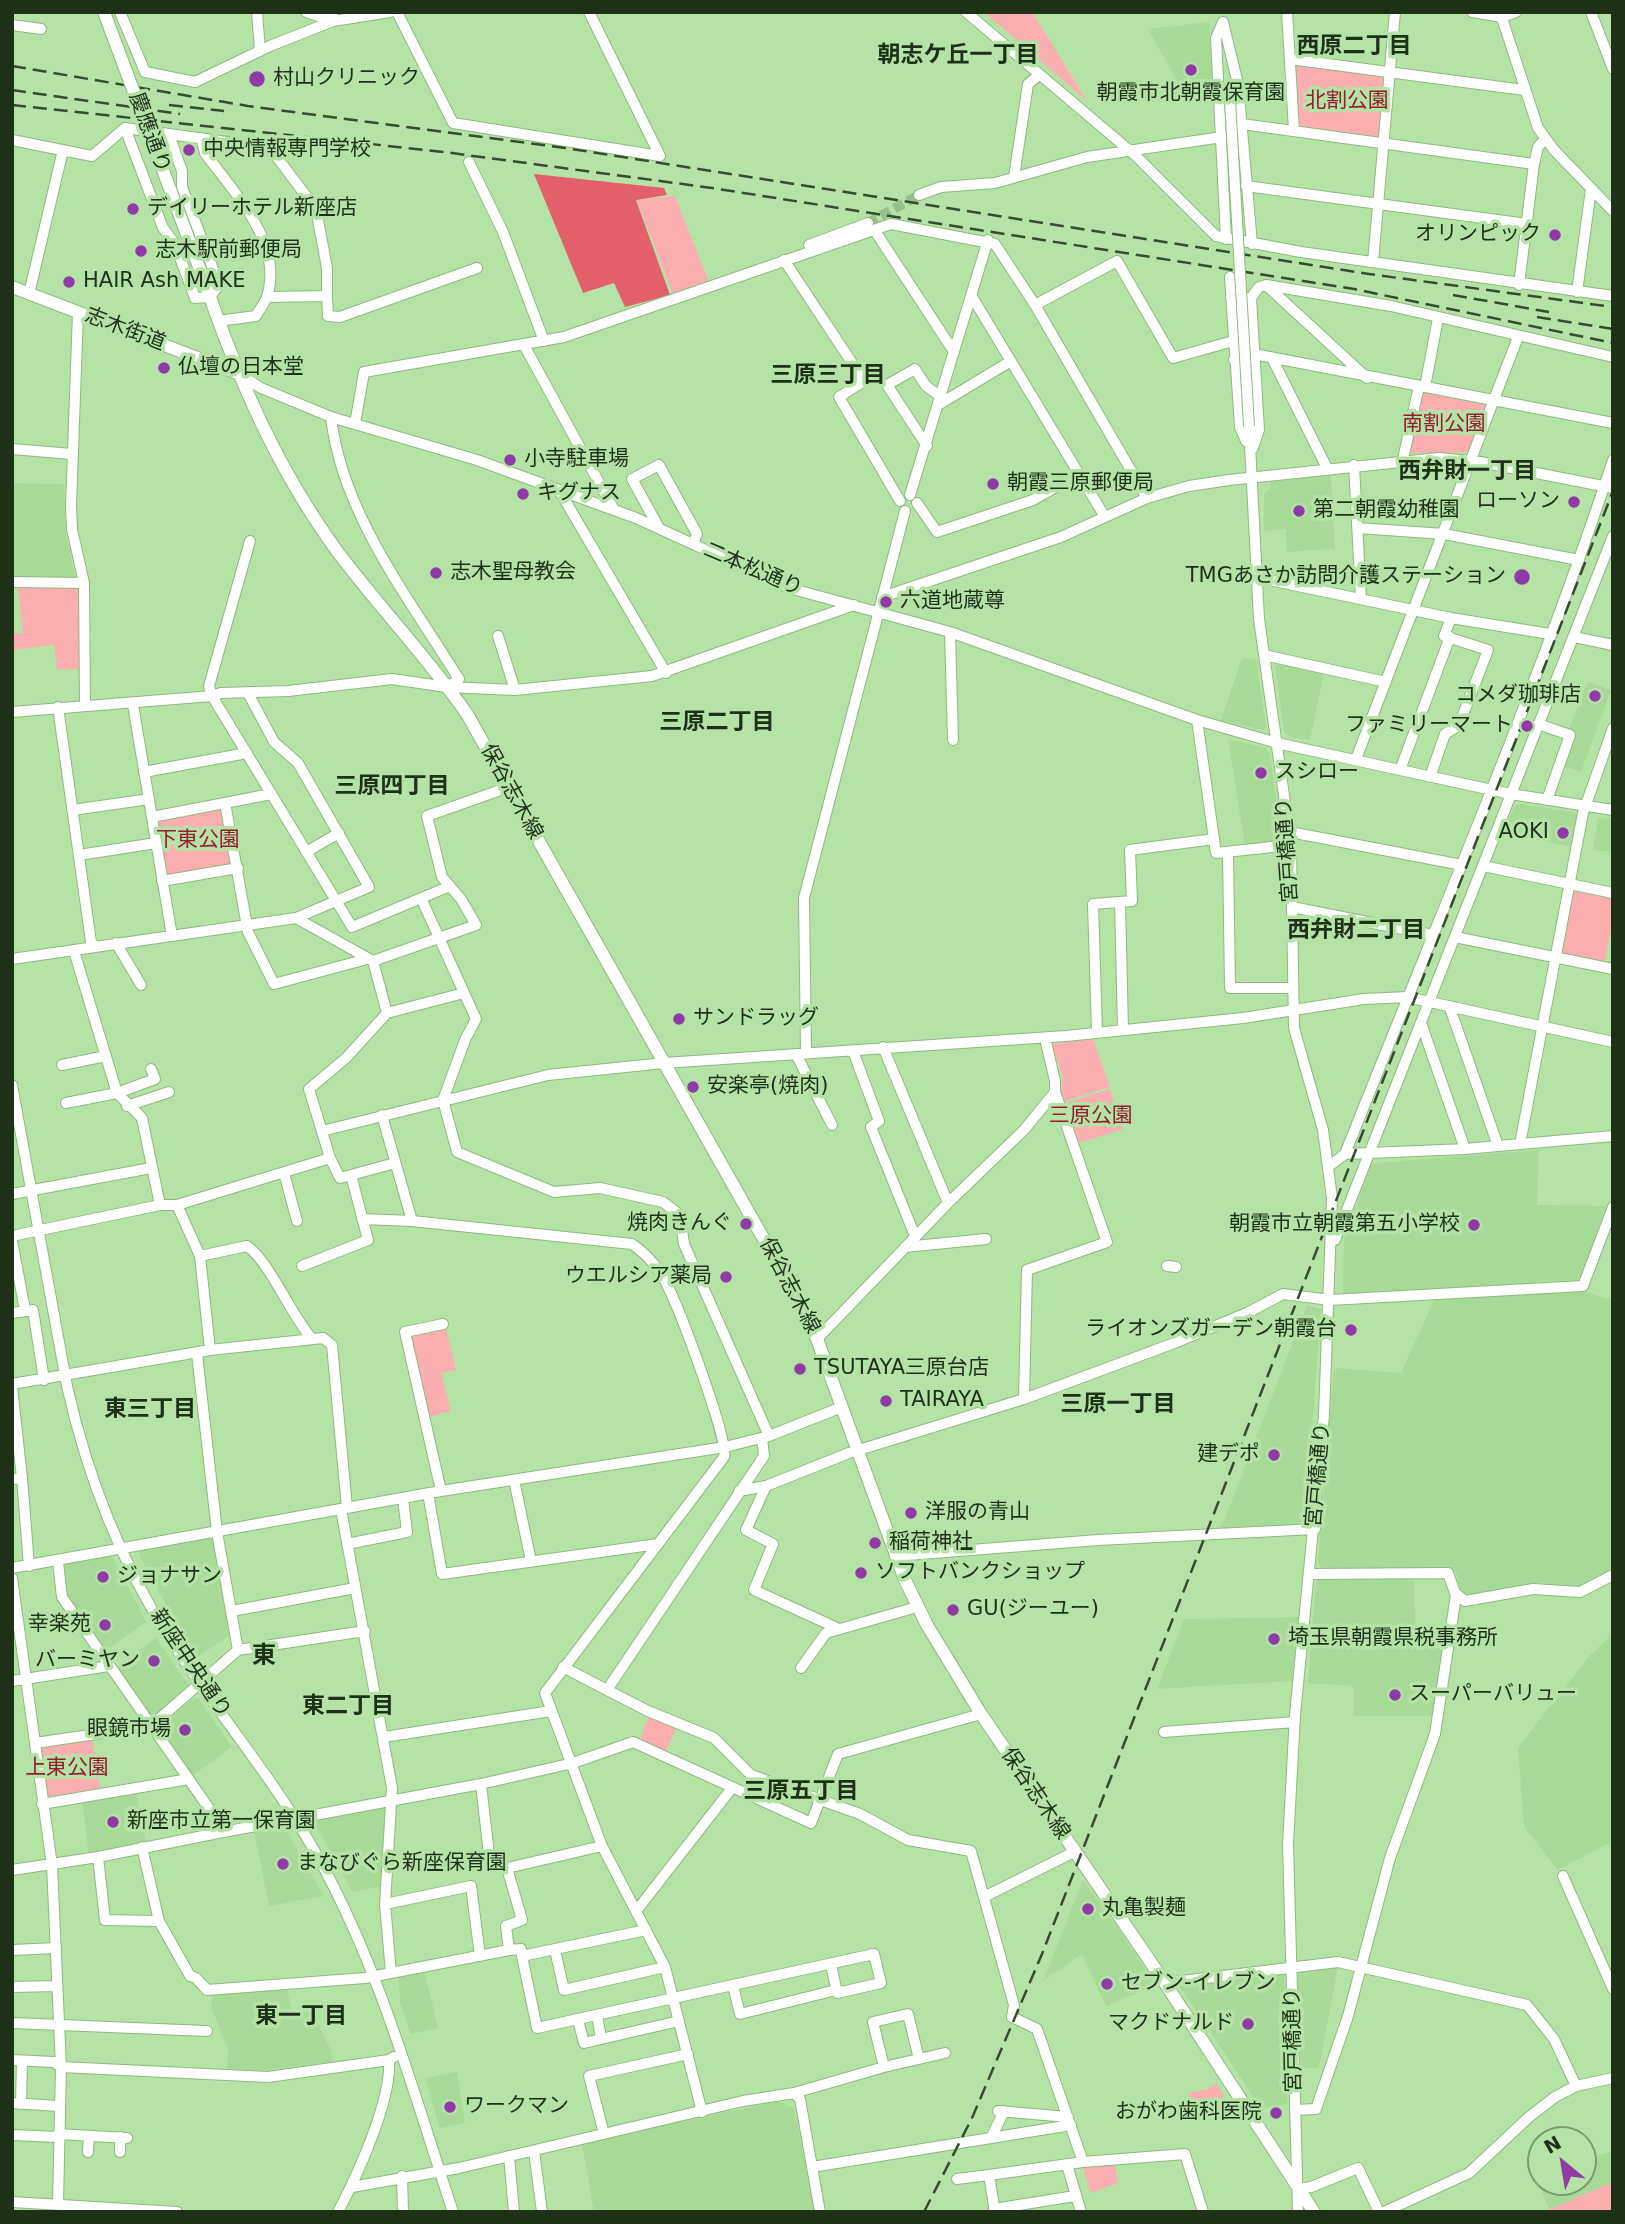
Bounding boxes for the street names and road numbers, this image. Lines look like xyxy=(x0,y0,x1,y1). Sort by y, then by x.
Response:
street label: 慶應通り xyxy=(123,89,175,177)
street label: 志木街道 xyxy=(81,303,169,357)
street label: 二本松通り xyxy=(700,538,806,602)
street label: 保谷志木線 xyxy=(475,740,547,844)
street label: 宮戸橋通り xyxy=(1272,797,1304,903)
street label: 保谷志木線 xyxy=(753,1234,825,1338)
street label: 宮戸橋通り xyxy=(1302,1422,1336,1528)
street label: 新座中央通り xyxy=(144,1605,236,1723)
street label: 保谷志木線 xyxy=(995,1743,1075,1845)
street label: 宮戸橋通り xyxy=(1280,1987,1308,2093)

